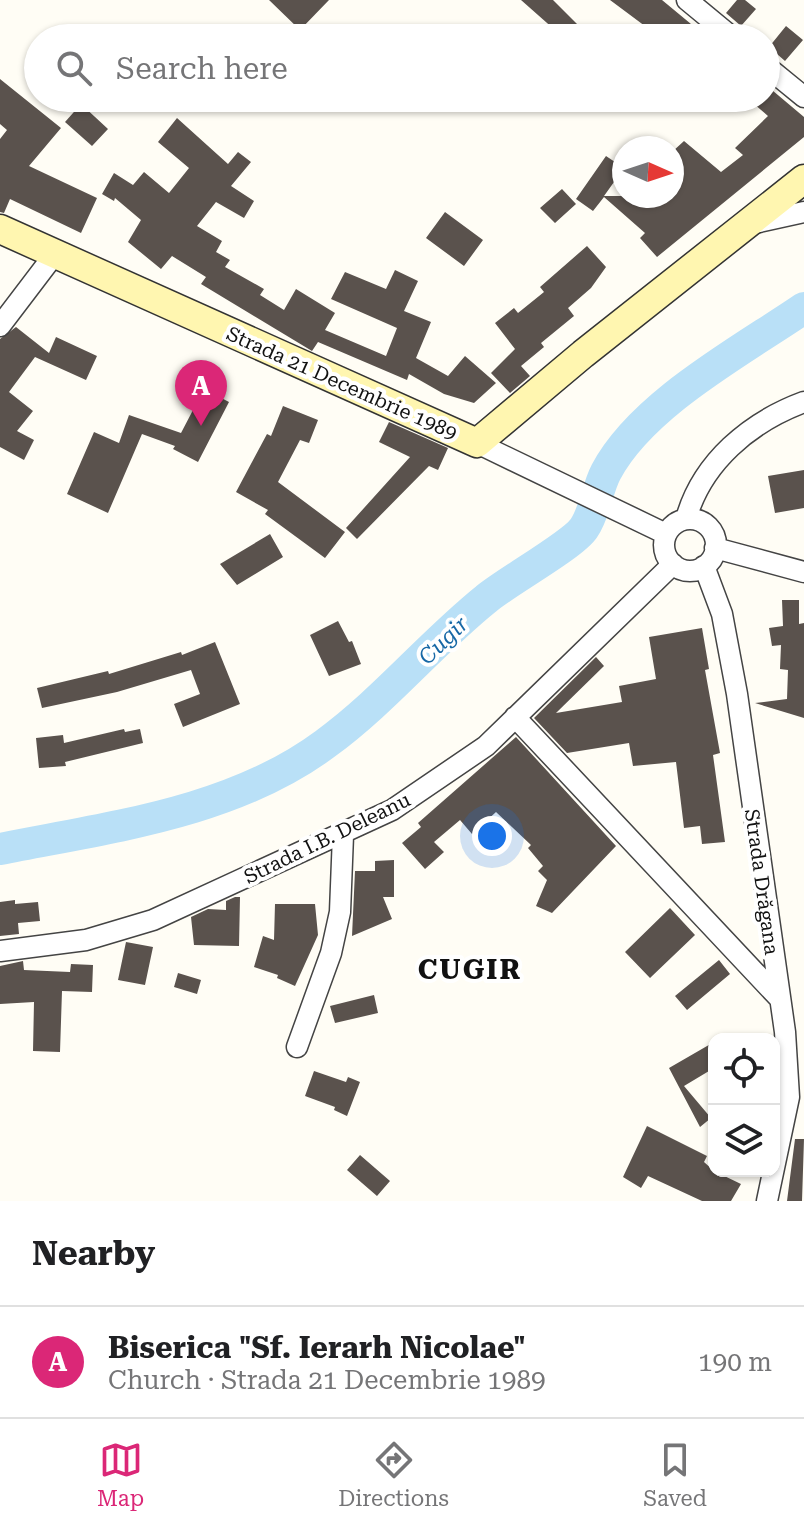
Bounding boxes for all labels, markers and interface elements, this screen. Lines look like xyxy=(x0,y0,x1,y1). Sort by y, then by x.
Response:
search box xyxy=(24,24,780,112)
icon: search xyxy=(52,46,96,90)
text: Search here xyxy=(116,51,288,86)
north arrow xyxy=(612,136,684,208)
street label: Strada 21 Decembrie 1989 xyxy=(223,321,461,445)
pin: A xyxy=(175,360,227,426)
water label: Cugir xyxy=(414,611,473,670)
street label: Strada I.B. Deleanu xyxy=(240,787,415,889)
street label: Strada Drăgana xyxy=(740,807,784,957)
your location xyxy=(472,816,512,856)
district label: CUGIR xyxy=(418,953,522,986)
map controls xyxy=(708,1033,780,1177)
button: locate xyxy=(708,1033,780,1105)
button: layers xyxy=(708,1105,780,1177)
text: Nearby xyxy=(32,1233,155,1273)
text: Biserica "Sf. Ierarh Nicolae" xyxy=(108,1330,526,1365)
text: A xyxy=(49,1347,67,1377)
text: 190 m xyxy=(698,1347,772,1377)
text: Church · Strada 21 Decembrie 1989 xyxy=(108,1365,546,1395)
tab: Map xyxy=(97,1438,144,1511)
tab: Directions xyxy=(338,1438,449,1511)
tab: Saved xyxy=(643,1438,707,1511)

